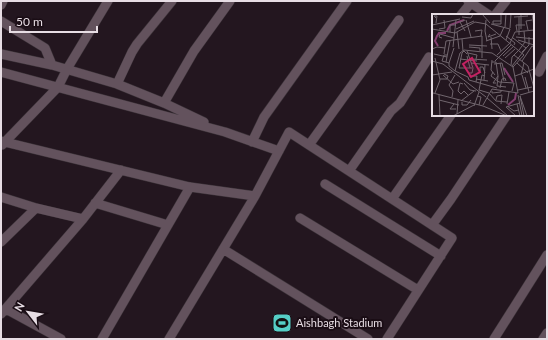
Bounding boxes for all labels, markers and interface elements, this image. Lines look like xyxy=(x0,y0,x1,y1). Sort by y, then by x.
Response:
scale bar xyxy=(10,8,97,34)
text: 50 m xyxy=(16,14,43,29)
inset map xyxy=(432,14,534,116)
north arrow xyxy=(8,292,48,332)
text: N xyxy=(11,300,27,314)
sports icon: Aishbagh Stadium xyxy=(271,312,293,334)
place label: Aishbagh Stadium xyxy=(296,316,382,329)

